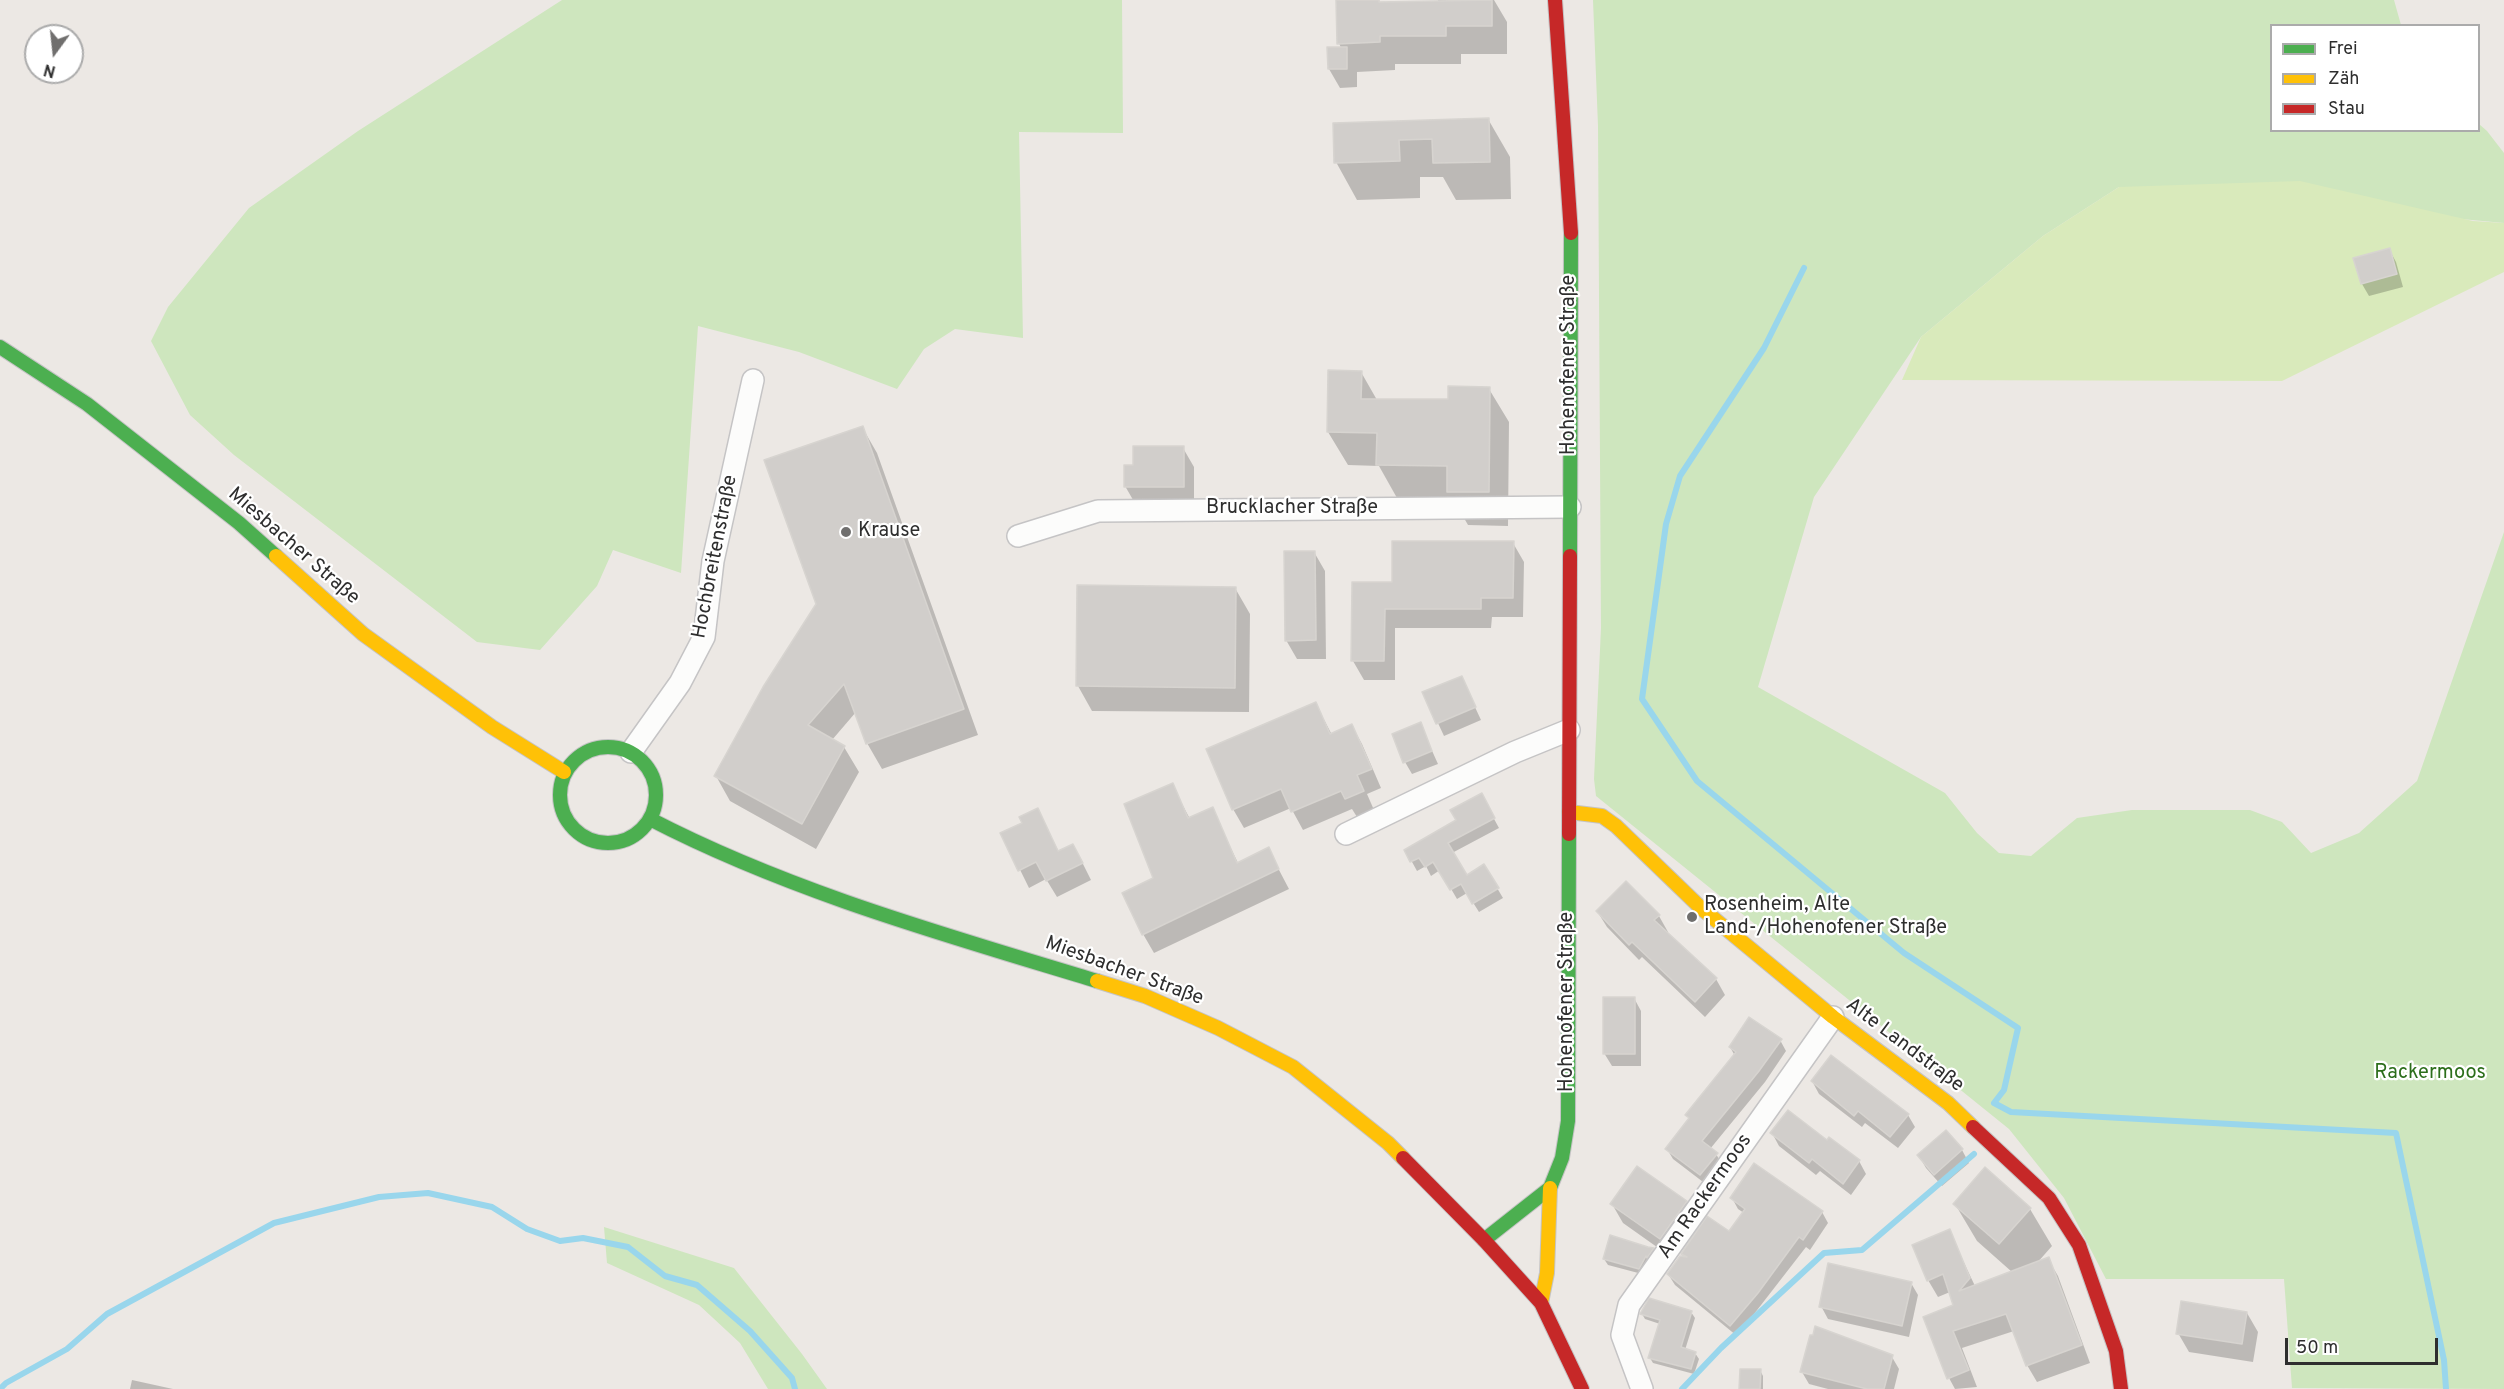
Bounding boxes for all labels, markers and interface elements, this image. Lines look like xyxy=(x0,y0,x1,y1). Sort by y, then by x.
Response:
north arrow xyxy=(24,24,84,84)
legend xyxy=(2270,24,2480,132)
text: Frei xyxy=(2328,38,2358,61)
text: N xyxy=(42,58,58,81)
text: Zäh xyxy=(2328,68,2359,91)
text: Stau xyxy=(2328,98,2365,121)
street label: Hohenofener Straße xyxy=(1558,275,1582,455)
street label: Hochbreitenstraße xyxy=(688,473,744,641)
street label: Miesbacher Straße xyxy=(222,483,364,611)
street label: Brucklacher Straße xyxy=(1206,497,1378,521)
place label: Krause xyxy=(858,520,920,544)
marker: Krause xyxy=(839,525,853,539)
place label: Rosenheim, Alte Land-/Hohenofener Straße xyxy=(1704,894,1947,941)
marker: Rosenheim, Alte Land-/Hohenofener Straße xyxy=(1685,910,1699,924)
street label: Hohenofener Straße xyxy=(1556,912,1580,1092)
street label: Miesbacher Straße xyxy=(1042,932,1206,1012)
street label: Alte Landstraße xyxy=(1840,994,1968,1098)
park label: Rackermoos xyxy=(2374,1062,2486,1086)
street label: Am Rackermoos xyxy=(1654,1130,1758,1264)
scale bar xyxy=(2288,1326,2441,1364)
text: 50 m xyxy=(2296,1337,2338,1360)

